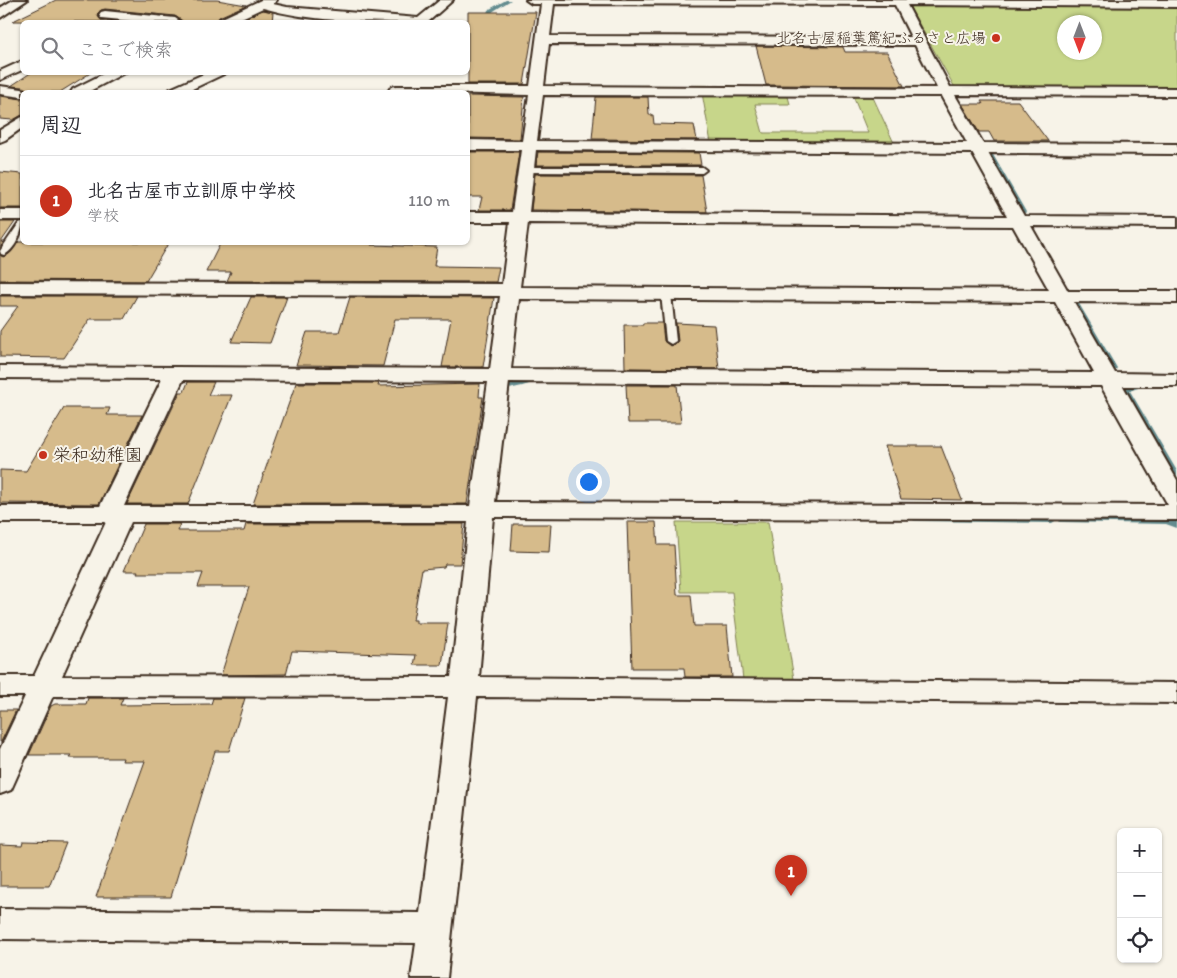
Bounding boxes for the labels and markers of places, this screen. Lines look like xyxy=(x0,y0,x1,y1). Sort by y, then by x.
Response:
place label: 北名古屋稲葉篤紀ふるさと広場 xyxy=(777,29,986,47)
marker: 北名古屋稲葉篤紀ふるさと広場 xyxy=(990,32,1002,44)
place label: 栄和幼稚園 xyxy=(53,444,143,466)
marker: 栄和幼稚園 xyxy=(37,449,49,461)
pin: 1 xyxy=(775,855,807,896)

